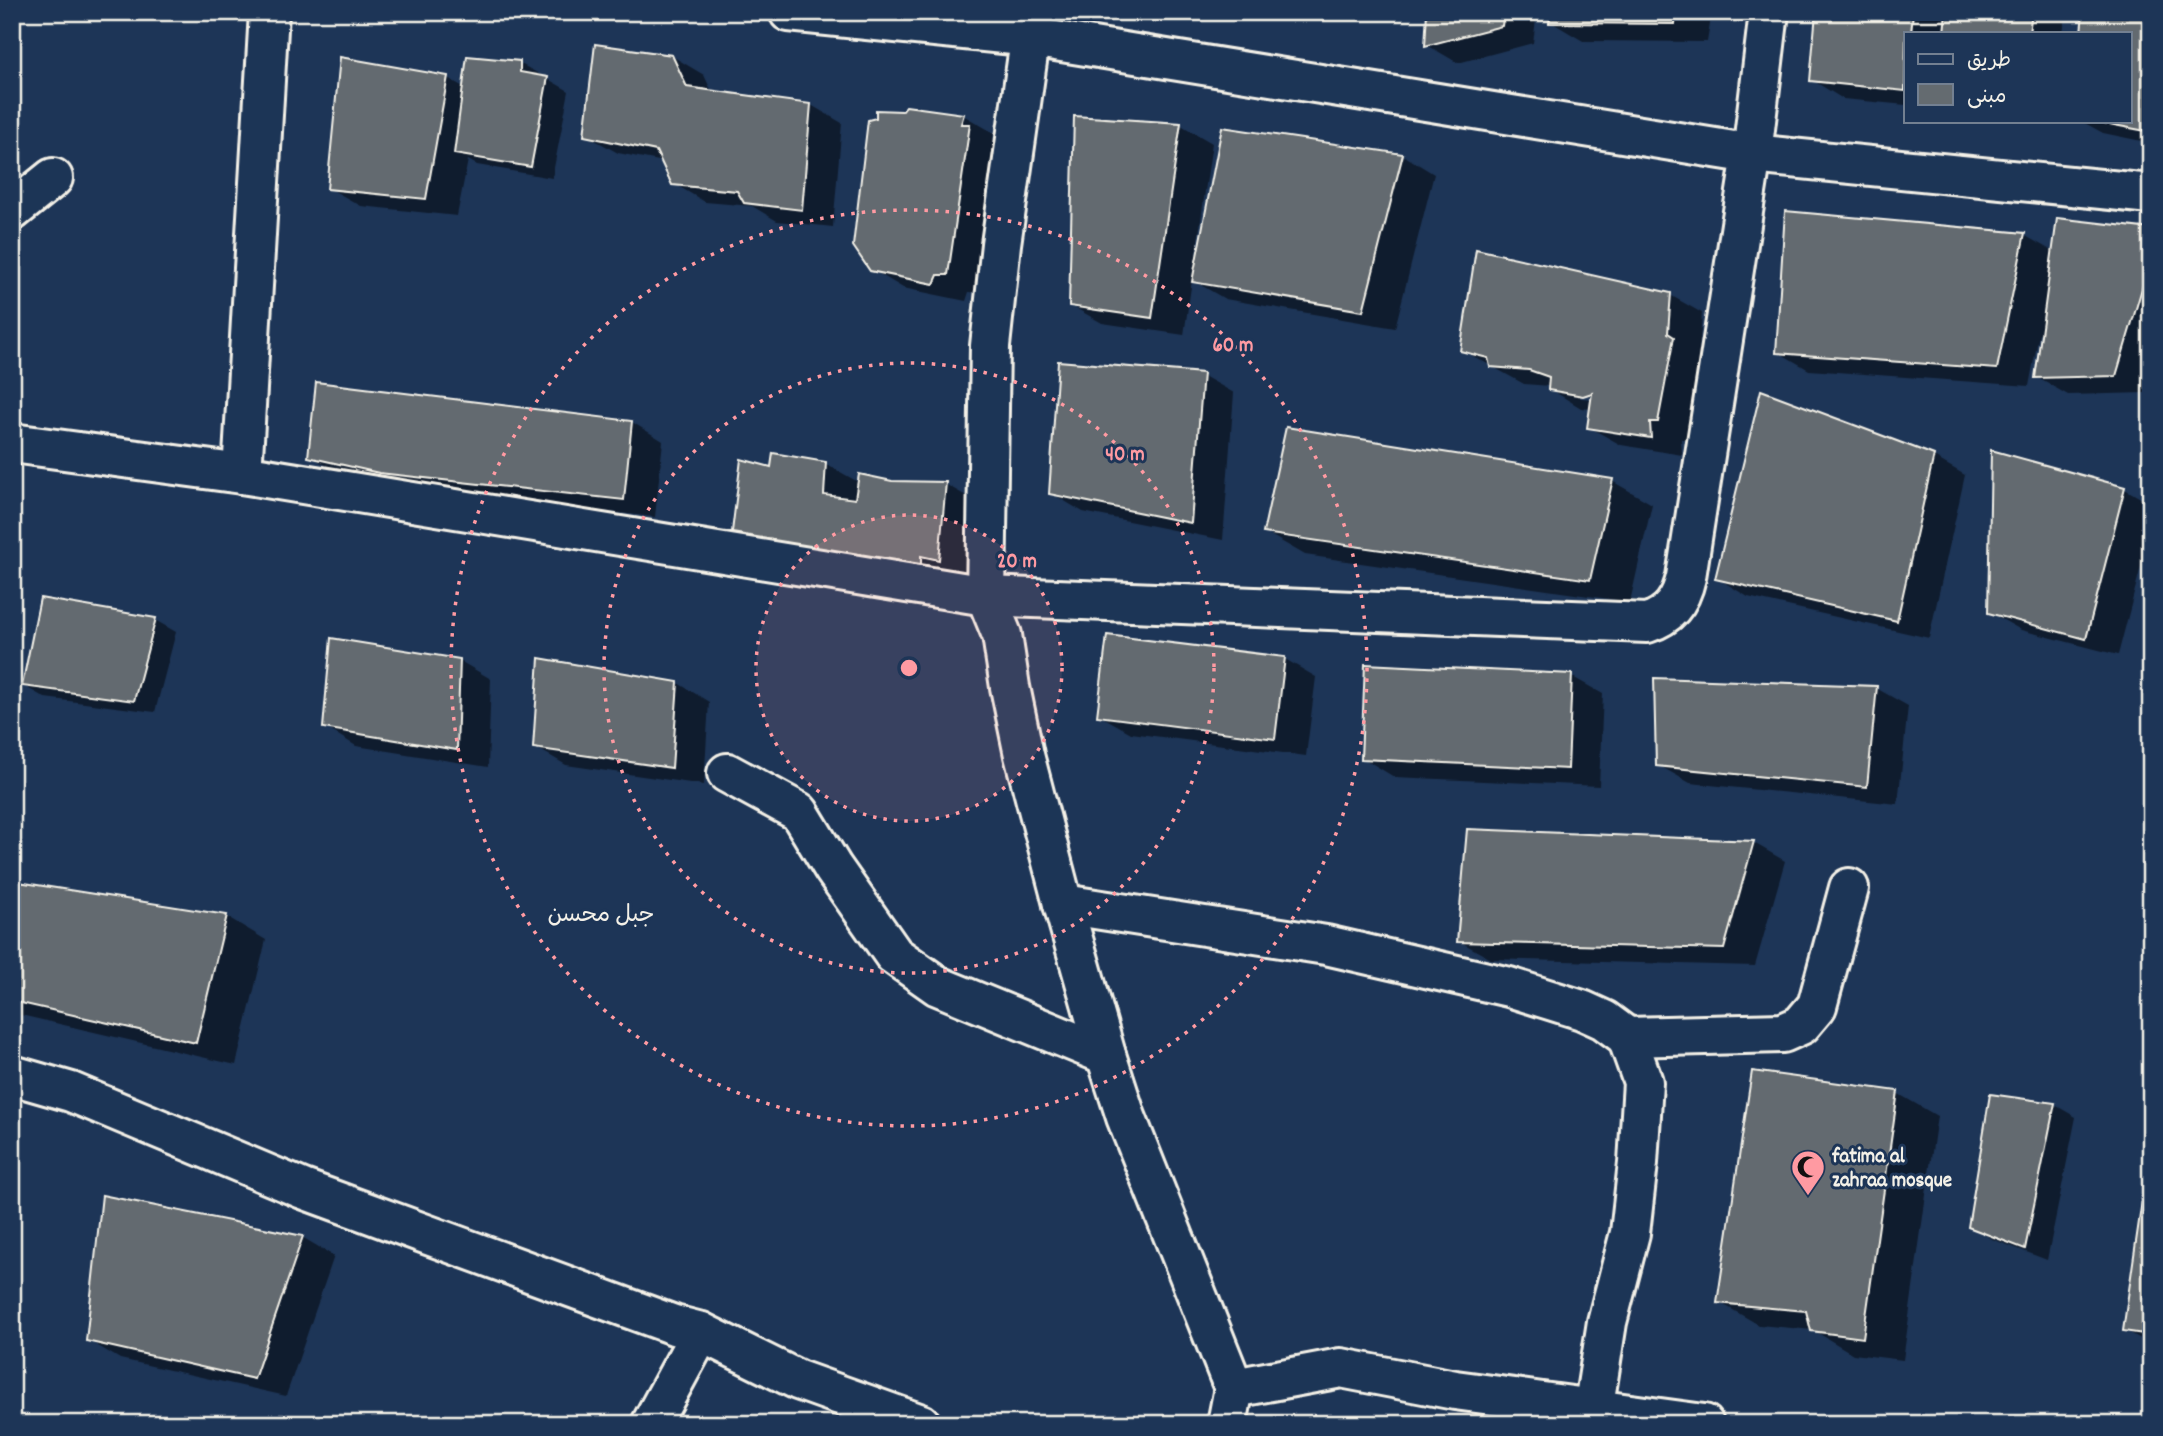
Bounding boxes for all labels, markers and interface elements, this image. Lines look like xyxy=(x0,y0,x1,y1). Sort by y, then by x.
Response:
legend xyxy=(1904,32,2132,122)
text: طريق xyxy=(1967,47,2011,77)
text: مبنى xyxy=(1967,83,2006,113)
text: 60 m xyxy=(1213,332,1253,362)
text: 40 m xyxy=(1105,441,1145,471)
text: 20 m xyxy=(997,548,1037,578)
centre of rings xyxy=(897,656,921,680)
district label: جبل محسن xyxy=(547,900,655,933)
place label: fatima al zahraa mosque xyxy=(1831,1143,1952,1197)
mosque icon: fatima al zahraa mosque xyxy=(1789,1148,1827,1197)

